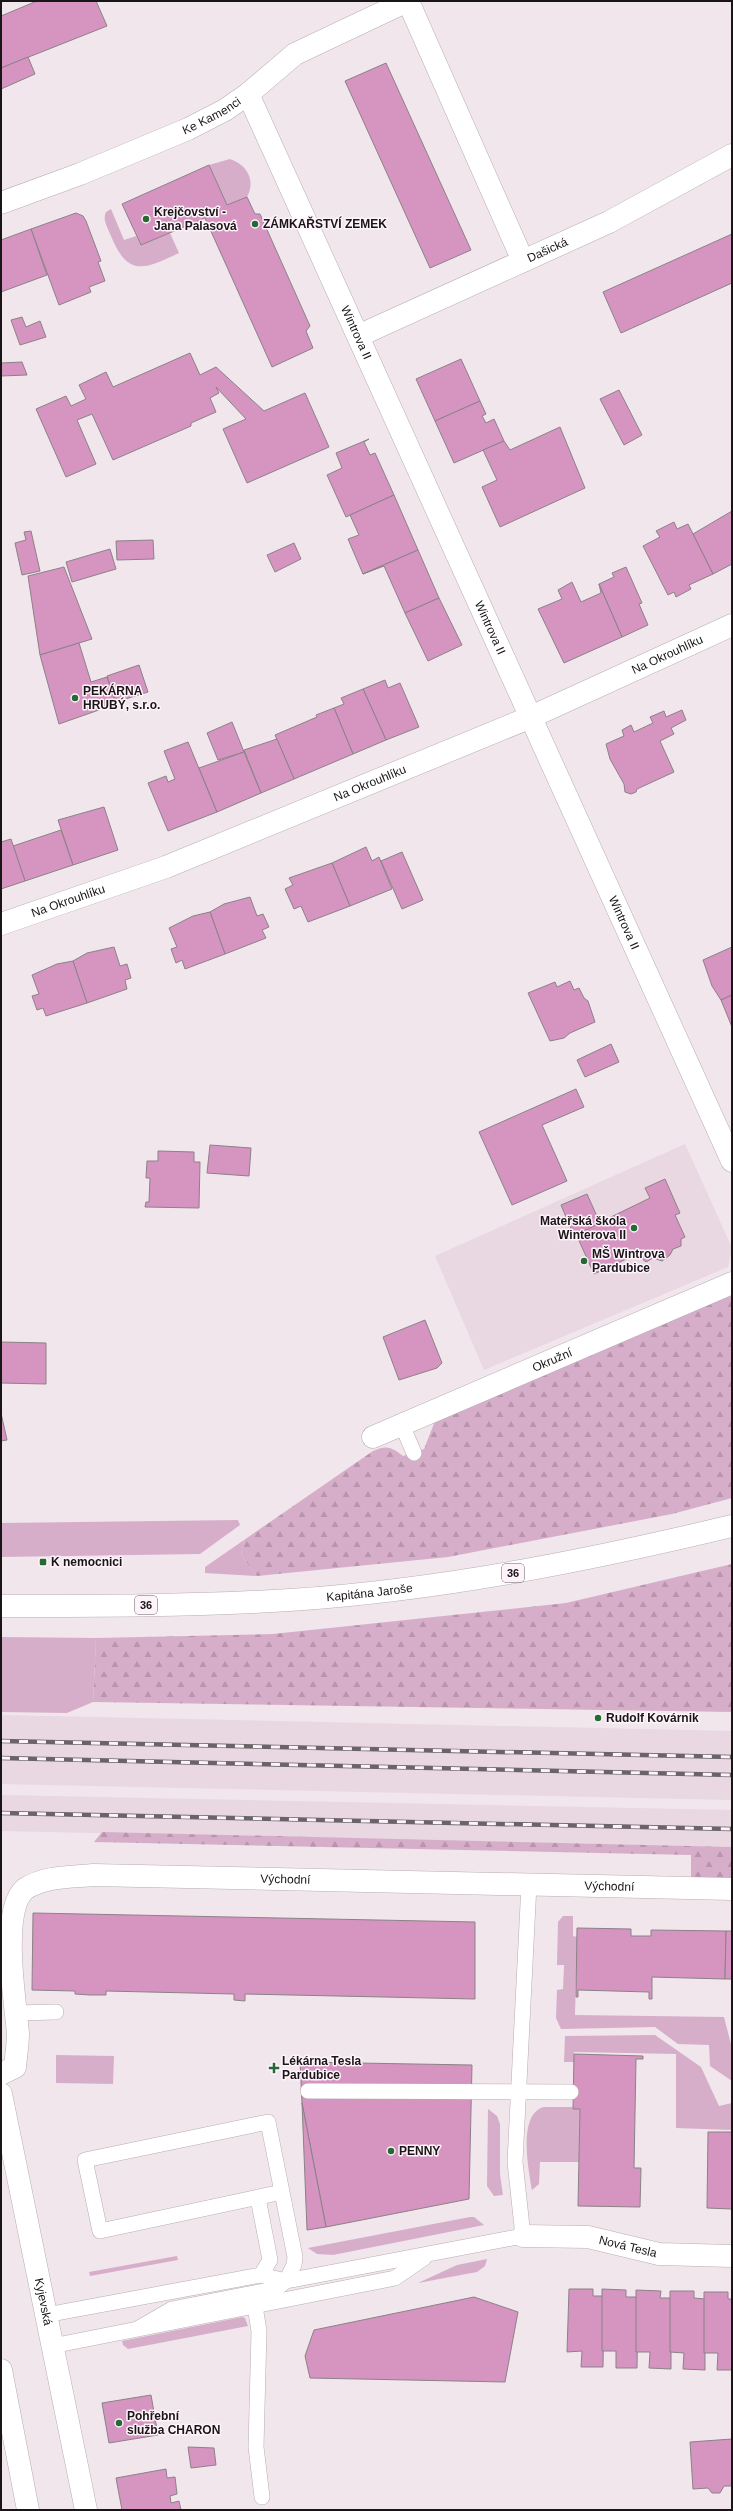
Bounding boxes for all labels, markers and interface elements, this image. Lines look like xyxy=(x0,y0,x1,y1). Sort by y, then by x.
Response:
street label: Ke Kamenci xyxy=(180,94,243,138)
place label: Krejčovství - Jana Palasová xyxy=(154,205,237,233)
marker: Krejčovství - Jana Palasová xyxy=(141,214,151,224)
place label: ZÁMKAŘSTVÍ ZEMEK xyxy=(263,216,387,231)
marker: ZÁMKAŘSTVÍ ZEMEK xyxy=(250,219,260,229)
street label: Dašická xyxy=(525,235,570,265)
street label: Wintrova II xyxy=(338,304,374,362)
street label: Wintrova II xyxy=(472,599,508,657)
street label: Na Okrouhlíku xyxy=(629,632,705,677)
place label: PEKÁRNA HRUBÝ, s.r.o. xyxy=(83,683,160,712)
marker: PEKÁRNA HRUBÝ, s.r.o. xyxy=(70,693,80,703)
street label: Na Okrouhlíku xyxy=(332,762,408,804)
street label: Na Okrouhlíku xyxy=(30,882,107,920)
street label: Wintrova II xyxy=(606,894,642,952)
place label: Mateřská škola Winterova II xyxy=(540,1214,626,1242)
marker: Mateřská škola Winterova II xyxy=(629,1223,639,1233)
place label: MŠ Wintrova Pardubice xyxy=(592,1246,665,1275)
marker: MŠ Wintrova Pardubice xyxy=(579,1256,589,1266)
street label: Okružní xyxy=(530,1345,575,1375)
place label: K nemocnici xyxy=(51,1555,122,1569)
marker: K nemocnici xyxy=(38,1557,48,1567)
road number: 36 xyxy=(502,1564,524,1582)
street label: Kapitána Jaroše xyxy=(326,1581,414,1604)
road number: 36 xyxy=(135,1596,157,1614)
place label: Rudolf Kovárnik xyxy=(606,1711,699,1725)
marker: Rudolf Kovárnik xyxy=(593,1713,603,1723)
street label: Východní xyxy=(260,1872,311,1887)
street label: Východní xyxy=(584,1879,635,1894)
place label: Lékárna Tesla Pardubice xyxy=(282,2054,361,2082)
marker: Lékárna Tesla Pardubice xyxy=(269,2063,279,2073)
place label: PENNY xyxy=(399,2144,440,2158)
marker: PENNY xyxy=(386,2146,396,2156)
street label: Nová Tesla xyxy=(597,2233,659,2260)
street label: Kyjevská xyxy=(32,2277,55,2327)
place label: Pohřební služba CHARON xyxy=(127,2409,220,2437)
marker: Pohřební služba CHARON xyxy=(114,2418,124,2428)

